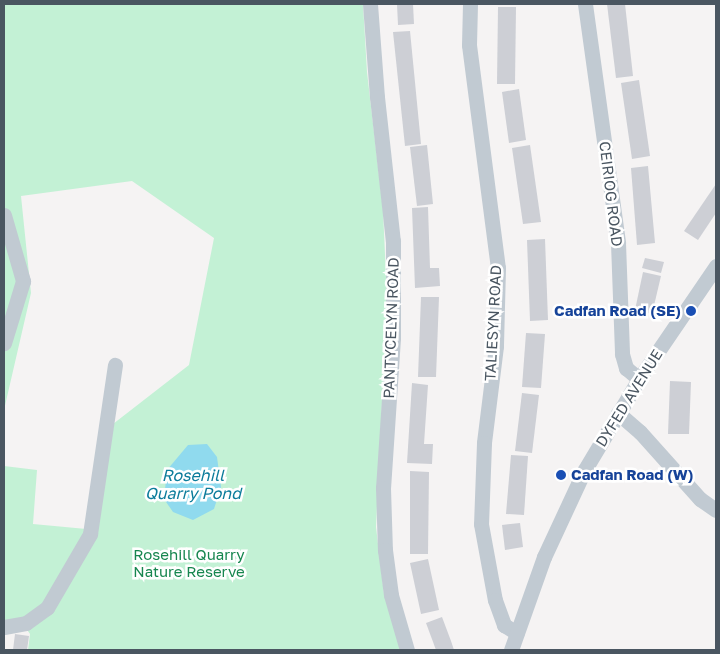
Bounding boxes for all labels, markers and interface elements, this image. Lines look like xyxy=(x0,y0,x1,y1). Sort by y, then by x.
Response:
street label: CEIRIOG ROAD xyxy=(596,140,626,248)
street label: PANTYCELYN ROAD xyxy=(380,257,402,399)
street label: TALIESYN ROAD xyxy=(481,265,505,381)
place label: Cadfan Road (SE) xyxy=(554,302,681,320)
marker: Cadfan Road (SE) xyxy=(685,305,697,317)
street label: DYFED AVENUE xyxy=(592,346,666,450)
water label: Rosehill Quarry Pond xyxy=(145,465,241,503)
place label: Cadfan Road (W) xyxy=(571,466,694,484)
marker: Cadfan Road (W) xyxy=(555,469,567,481)
park label: Rosehill Quarry Nature Reserve xyxy=(133,545,245,580)

